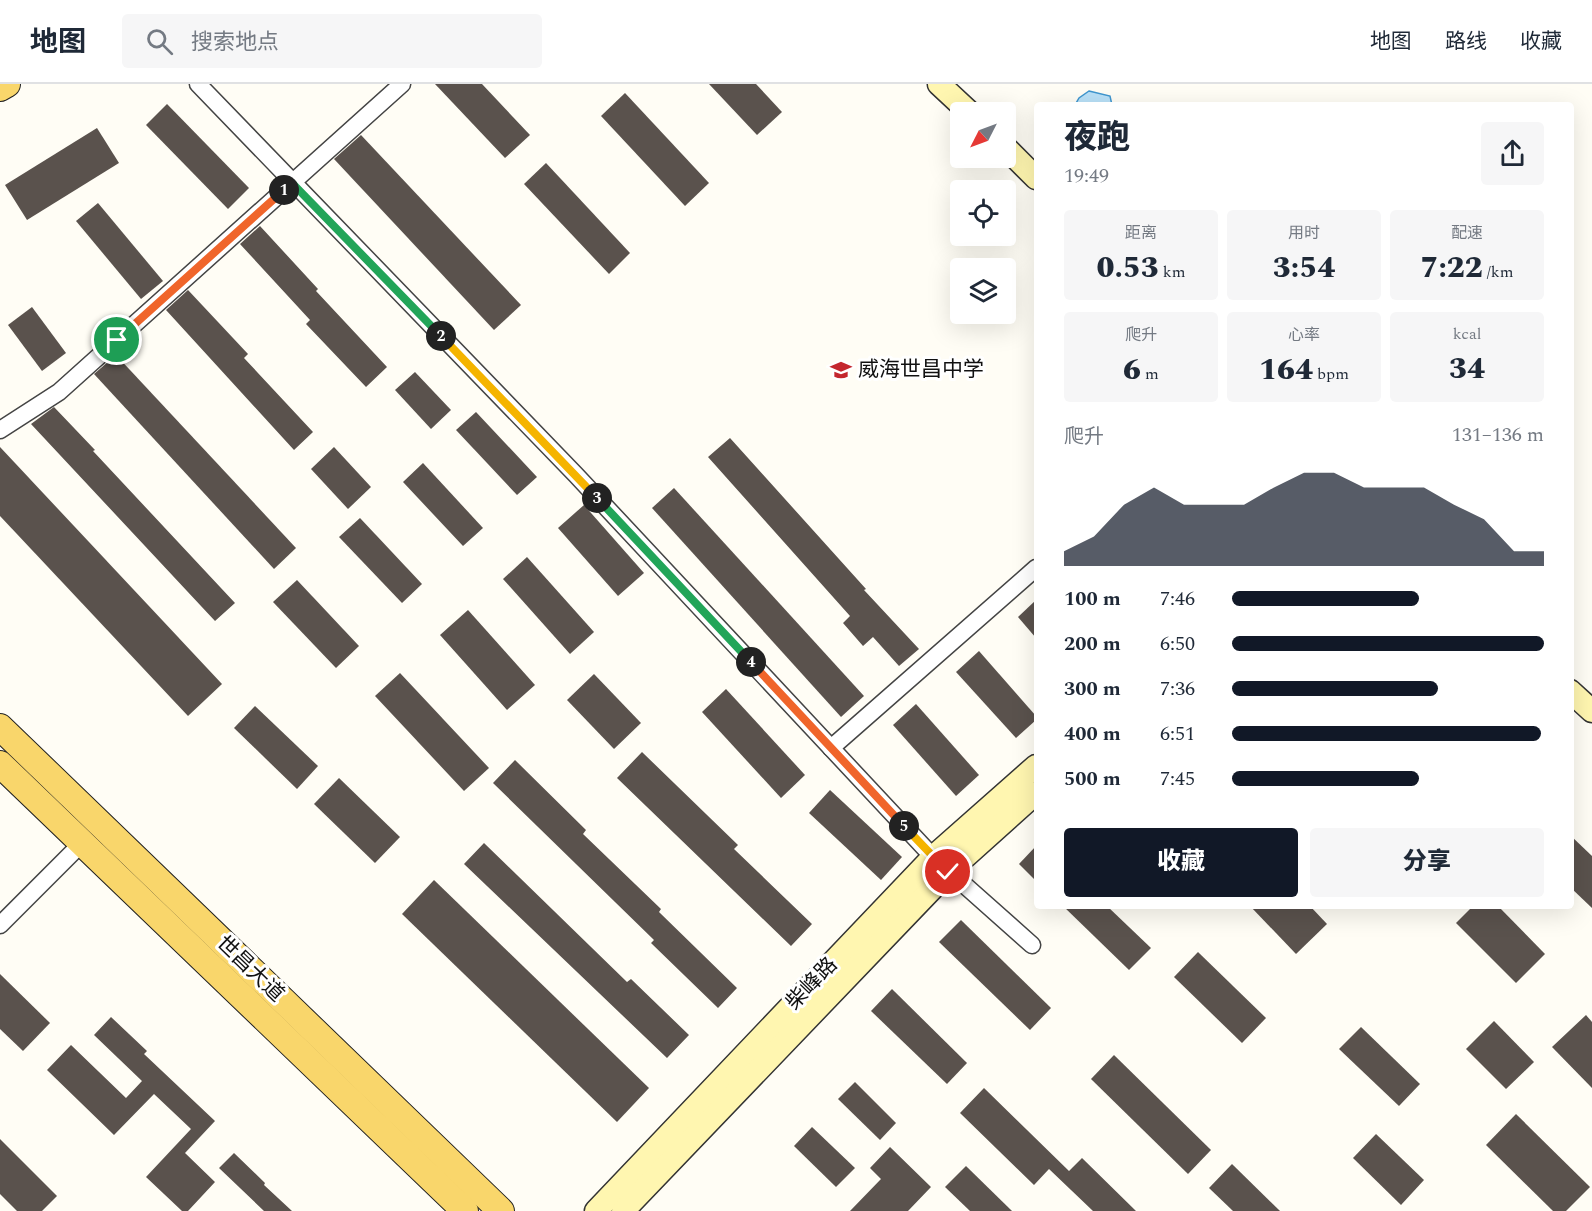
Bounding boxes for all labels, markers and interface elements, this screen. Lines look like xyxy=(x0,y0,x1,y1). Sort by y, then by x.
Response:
search box xyxy=(122,14,542,68)
text: 地图 xyxy=(30,21,86,64)
icon: search xyxy=(143,25,176,58)
text: 搜索地点 xyxy=(191,26,279,59)
text: 地图 xyxy=(1370,26,1412,58)
text: 路线 xyxy=(1445,26,1487,58)
text: 收藏 xyxy=(1520,26,1562,58)
north arrow xyxy=(950,102,1016,168)
map controls xyxy=(950,102,1016,324)
text: 夜跑 xyxy=(1064,113,1130,163)
button: share xyxy=(1481,122,1544,185)
text: 19:49 xyxy=(1064,161,1109,191)
pin: 1 xyxy=(269,175,299,205)
text: 1 xyxy=(280,178,288,202)
button: locate xyxy=(950,180,1016,246)
text: 距离 xyxy=(1125,221,1157,245)
text: 用时 xyxy=(1288,221,1320,245)
text: 配速 xyxy=(1451,221,1483,245)
text: 0.53 xyxy=(1096,245,1159,291)
text: 3:54 xyxy=(1273,245,1335,291)
text: 7:22 xyxy=(1420,245,1483,291)
button: layers xyxy=(950,258,1016,324)
text: km xyxy=(1159,260,1186,284)
text: /km xyxy=(1483,260,1514,284)
pin xyxy=(91,314,142,365)
pin: 2 xyxy=(426,321,456,351)
text: kcal xyxy=(1453,322,1481,346)
icon: arrive xyxy=(100,323,133,356)
text: 爬升 xyxy=(1125,323,1157,347)
text: 心率 xyxy=(1288,323,1320,347)
text: 2 xyxy=(437,324,445,348)
text: 34 xyxy=(1449,346,1485,392)
text: 6 xyxy=(1123,347,1141,393)
text: 164 xyxy=(1259,347,1313,393)
place label: 威海世昌中学 xyxy=(858,354,984,386)
school or university icon: 威海世昌中学 xyxy=(829,358,853,382)
text: m xyxy=(1141,362,1159,386)
text: bpm xyxy=(1313,362,1349,386)
text: 131–136 m xyxy=(1452,420,1544,450)
text: 爬升 xyxy=(1064,422,1104,452)
pin: 3 xyxy=(582,483,612,513)
text: 3 xyxy=(593,486,601,510)
text: 100 m xyxy=(1064,584,1121,614)
text: 7:46 xyxy=(1160,584,1195,614)
text: 200 m xyxy=(1064,629,1121,659)
text: 6:50 xyxy=(1160,629,1195,659)
pin: 4 xyxy=(736,647,766,677)
text: 4 xyxy=(747,650,755,674)
text: 300 m xyxy=(1064,674,1121,704)
text: 7:36 xyxy=(1160,674,1195,704)
text: 400 m xyxy=(1064,719,1121,749)
text: 6:51 xyxy=(1160,719,1195,749)
text: 500 m xyxy=(1064,764,1121,794)
text: 7:45 xyxy=(1160,764,1195,794)
pin: 5 xyxy=(889,811,919,841)
text: 5 xyxy=(900,814,908,838)
button: 收藏 xyxy=(1064,828,1298,897)
button: 分享 xyxy=(1310,828,1544,897)
pin xyxy=(922,846,973,897)
icon: check xyxy=(931,855,964,888)
street label: 世昌大道 xyxy=(209,928,291,1010)
street label: 柴峰路 xyxy=(779,950,845,1018)

